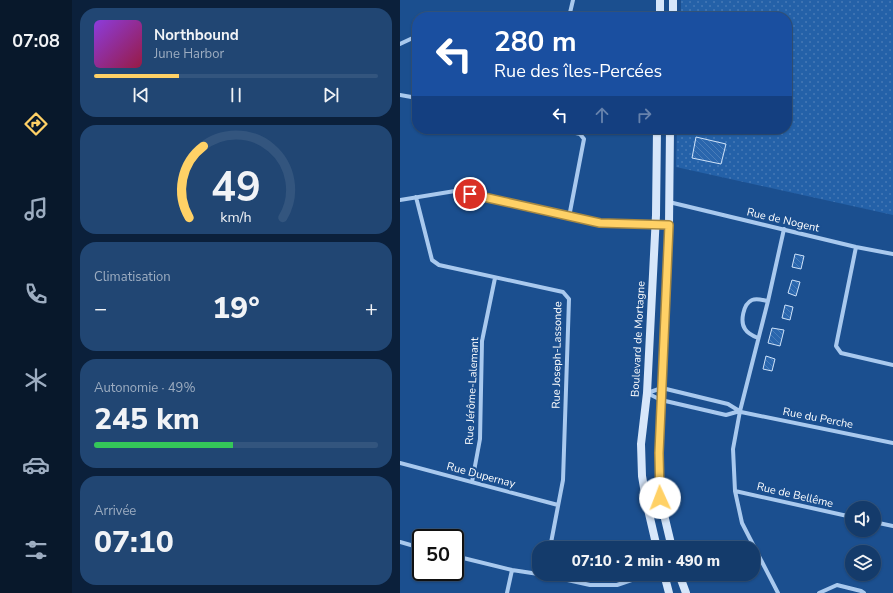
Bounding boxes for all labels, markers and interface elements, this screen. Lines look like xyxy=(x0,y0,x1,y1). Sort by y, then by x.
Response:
text: 280 m xyxy=(494,23,577,61)
text: Northbound xyxy=(154,25,239,45)
icon: left xyxy=(428,28,480,80)
text: 07:08 xyxy=(12,29,60,53)
text: June Harbor xyxy=(154,45,224,63)
text: Rue des îles-Percées xyxy=(494,59,662,83)
icon: previous xyxy=(130,84,152,106)
icon: pause xyxy=(225,84,247,106)
icon: next xyxy=(320,84,342,106)
icon: left xyxy=(549,104,571,126)
icon: ahead xyxy=(591,104,613,126)
icon: right xyxy=(633,104,655,126)
icon: directions xyxy=(22,110,50,138)
text: 49 xyxy=(211,158,261,215)
pin xyxy=(453,177,487,211)
icon: arrive xyxy=(459,183,481,205)
icon: music xyxy=(22,195,50,223)
street label: Rue de Nogent xyxy=(745,204,821,236)
text: km/h xyxy=(220,207,252,226)
text: Climatisation xyxy=(94,268,171,286)
icon: phone xyxy=(22,280,50,308)
street label: Boulevard de Mortagne xyxy=(627,280,649,397)
text: 19° xyxy=(212,288,260,329)
text: − xyxy=(94,294,107,324)
text: + xyxy=(365,294,378,324)
street label: Rue Joseph-Lassonde xyxy=(549,301,565,409)
street label: Rue Jérôme-Lalemant xyxy=(462,337,482,445)
icon: climate xyxy=(22,366,50,394)
text: Autonomie · 49% xyxy=(94,379,196,397)
text: 245 km xyxy=(94,399,200,440)
street label: Rue du Perche xyxy=(782,404,855,432)
icon: car xyxy=(22,451,50,479)
street label: Rue Dupernay xyxy=(445,459,517,491)
position arrow xyxy=(639,477,681,519)
street label: Rue de Bellême xyxy=(755,479,835,511)
map controls xyxy=(845,501,881,581)
button: sound xyxy=(845,501,881,537)
text: Arrivée xyxy=(94,502,136,520)
text: 07:10 xyxy=(94,522,174,563)
speed limit sign: 50 xyxy=(412,529,464,581)
icon: filters xyxy=(22,536,50,564)
button: layers xyxy=(845,545,881,581)
text: 07:10 · 2 min · 490 m xyxy=(572,551,720,571)

